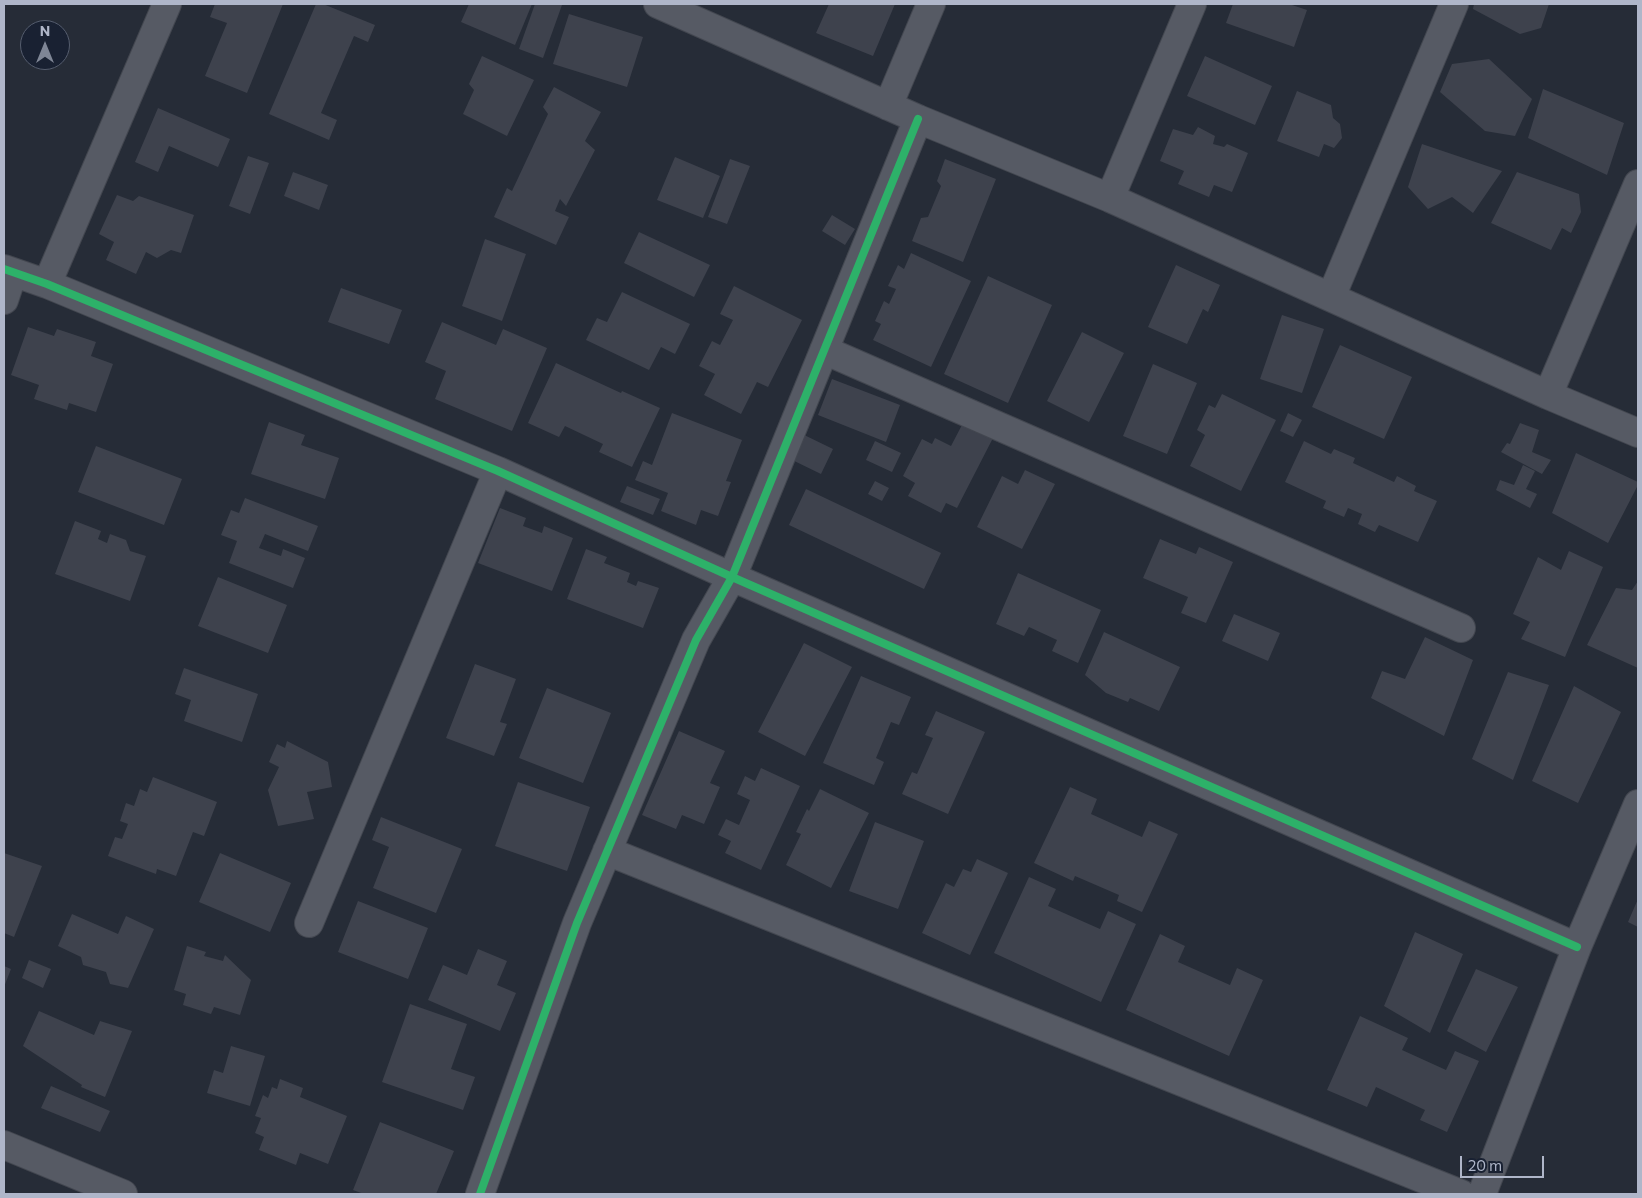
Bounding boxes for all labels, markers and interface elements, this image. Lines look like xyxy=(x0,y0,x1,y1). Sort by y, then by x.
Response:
north arrow xyxy=(20,20,70,70)
text: N xyxy=(40,22,50,39)
scale bar xyxy=(1462,1146,1546,1178)
text: 20 m xyxy=(1468,1156,1502,1174)

